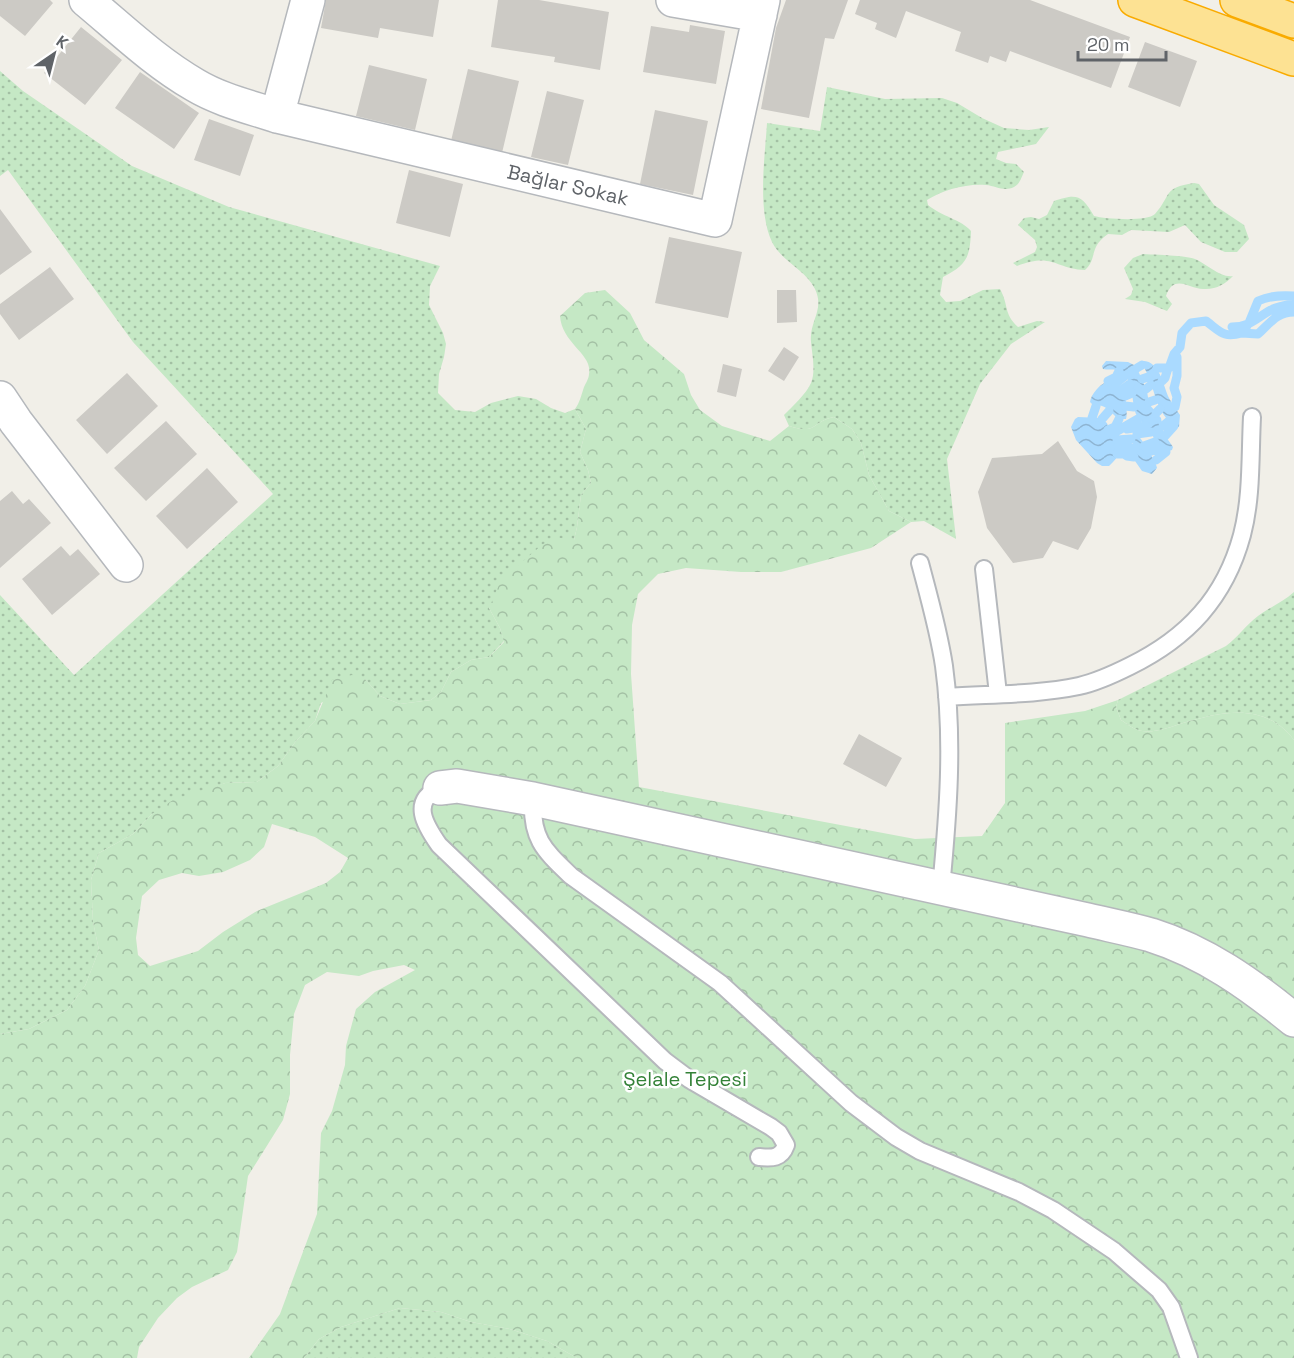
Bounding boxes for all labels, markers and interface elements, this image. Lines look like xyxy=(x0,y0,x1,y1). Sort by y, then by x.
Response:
north arrow xyxy=(24,24,84,84)
scale bar xyxy=(1078,24,1166,62)
text: K xyxy=(52,31,72,54)
text: 20 m xyxy=(1087,33,1130,56)
street label: Bağlar Sokak xyxy=(505,158,631,212)
park label: Şelale Tepesi xyxy=(623,1066,747,1092)

